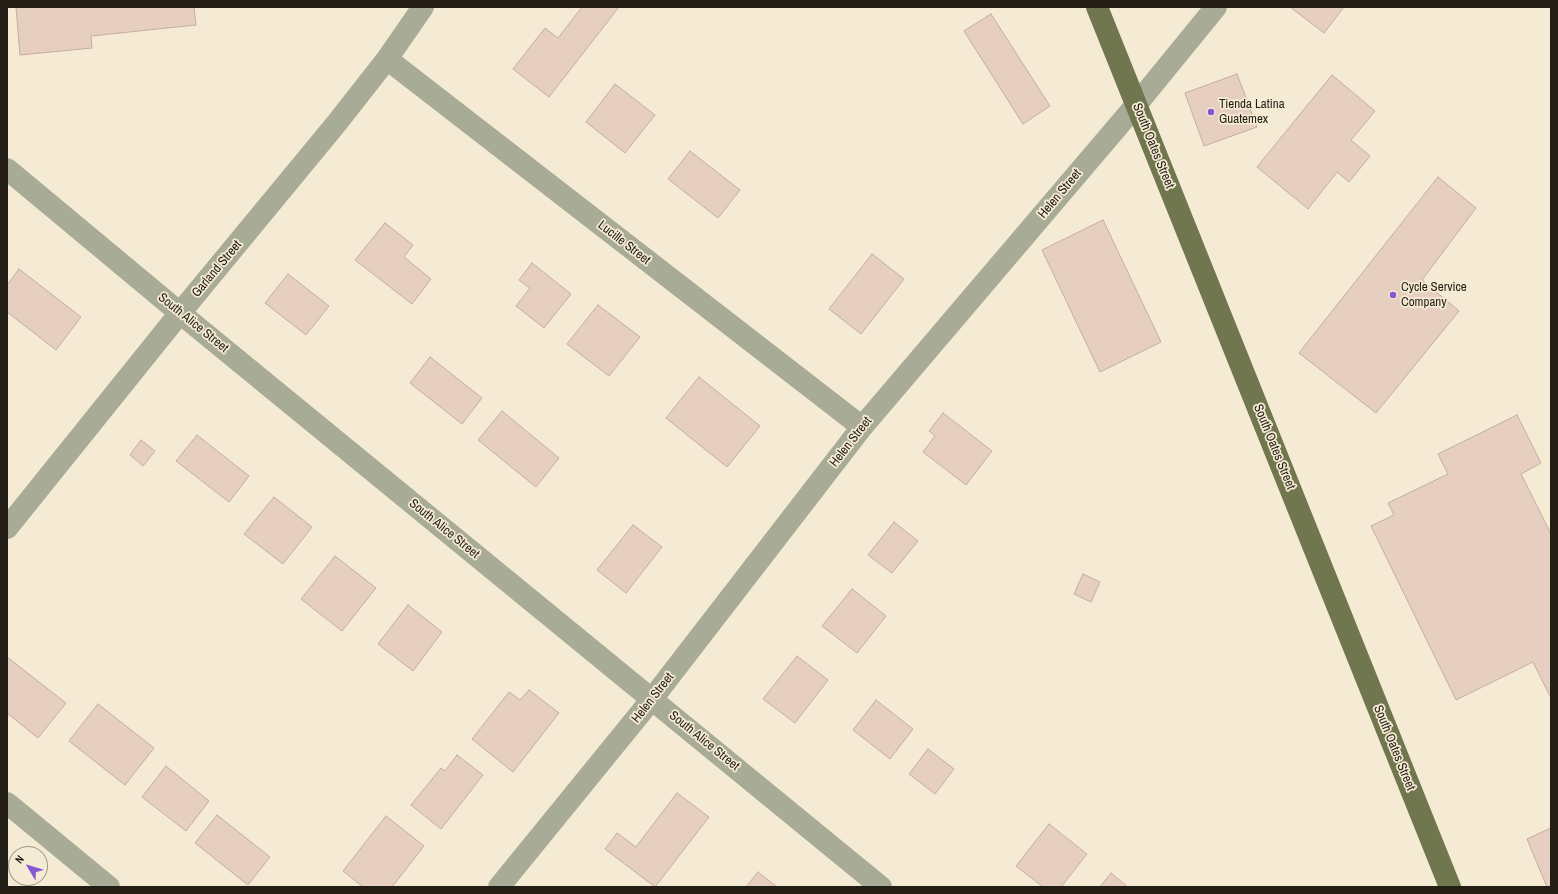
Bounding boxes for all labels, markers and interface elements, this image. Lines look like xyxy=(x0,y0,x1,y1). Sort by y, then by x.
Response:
place label: Tienda Latina Guatemex xyxy=(1219,97,1285,128)
street label: South Oates Street xyxy=(1129,101,1177,191)
marker: Tienda Latina Guatemex xyxy=(1206,107,1216,117)
street label: Helen Street xyxy=(1035,166,1085,222)
street label: Lucille Street xyxy=(595,218,653,268)
street label: Garland Street xyxy=(189,237,245,301)
place label: Cycle Service Company xyxy=(1401,280,1467,311)
street label: South Alice Street xyxy=(155,290,231,356)
marker: Cycle Service Company xyxy=(1388,290,1398,300)
street label: South Oates Street xyxy=(1250,402,1298,492)
street label: Helen Street xyxy=(827,414,875,470)
street label: South Alice Street xyxy=(406,496,482,562)
street label: Helen Street xyxy=(629,670,677,726)
street label: South Oates Street xyxy=(1370,703,1418,793)
street label: South Alice Street xyxy=(666,708,742,774)
north arrow xyxy=(8,846,48,886)
text: N xyxy=(12,852,27,866)

